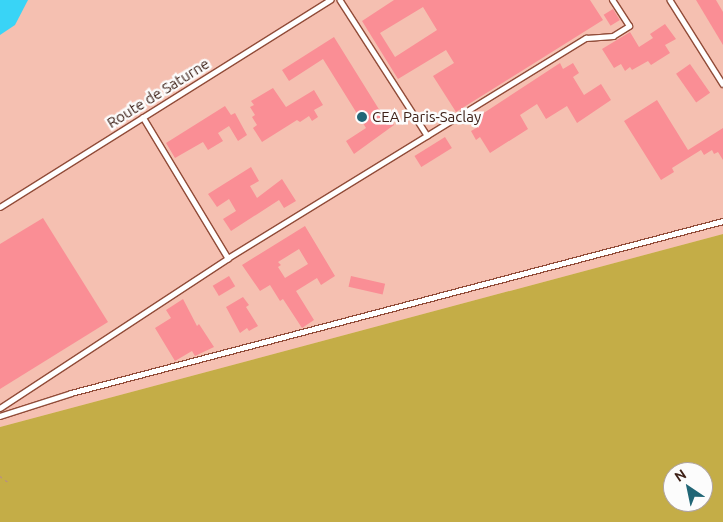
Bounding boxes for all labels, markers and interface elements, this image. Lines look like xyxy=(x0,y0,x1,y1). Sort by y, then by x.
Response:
street label: Route de Saturne xyxy=(103,54,213,132)
place label: CEA Paris-Saclay xyxy=(372,108,481,126)
marker: CEA Paris-Saclay xyxy=(356,111,368,123)
north arrow xyxy=(663,462,713,512)
text: N xyxy=(671,466,689,485)

